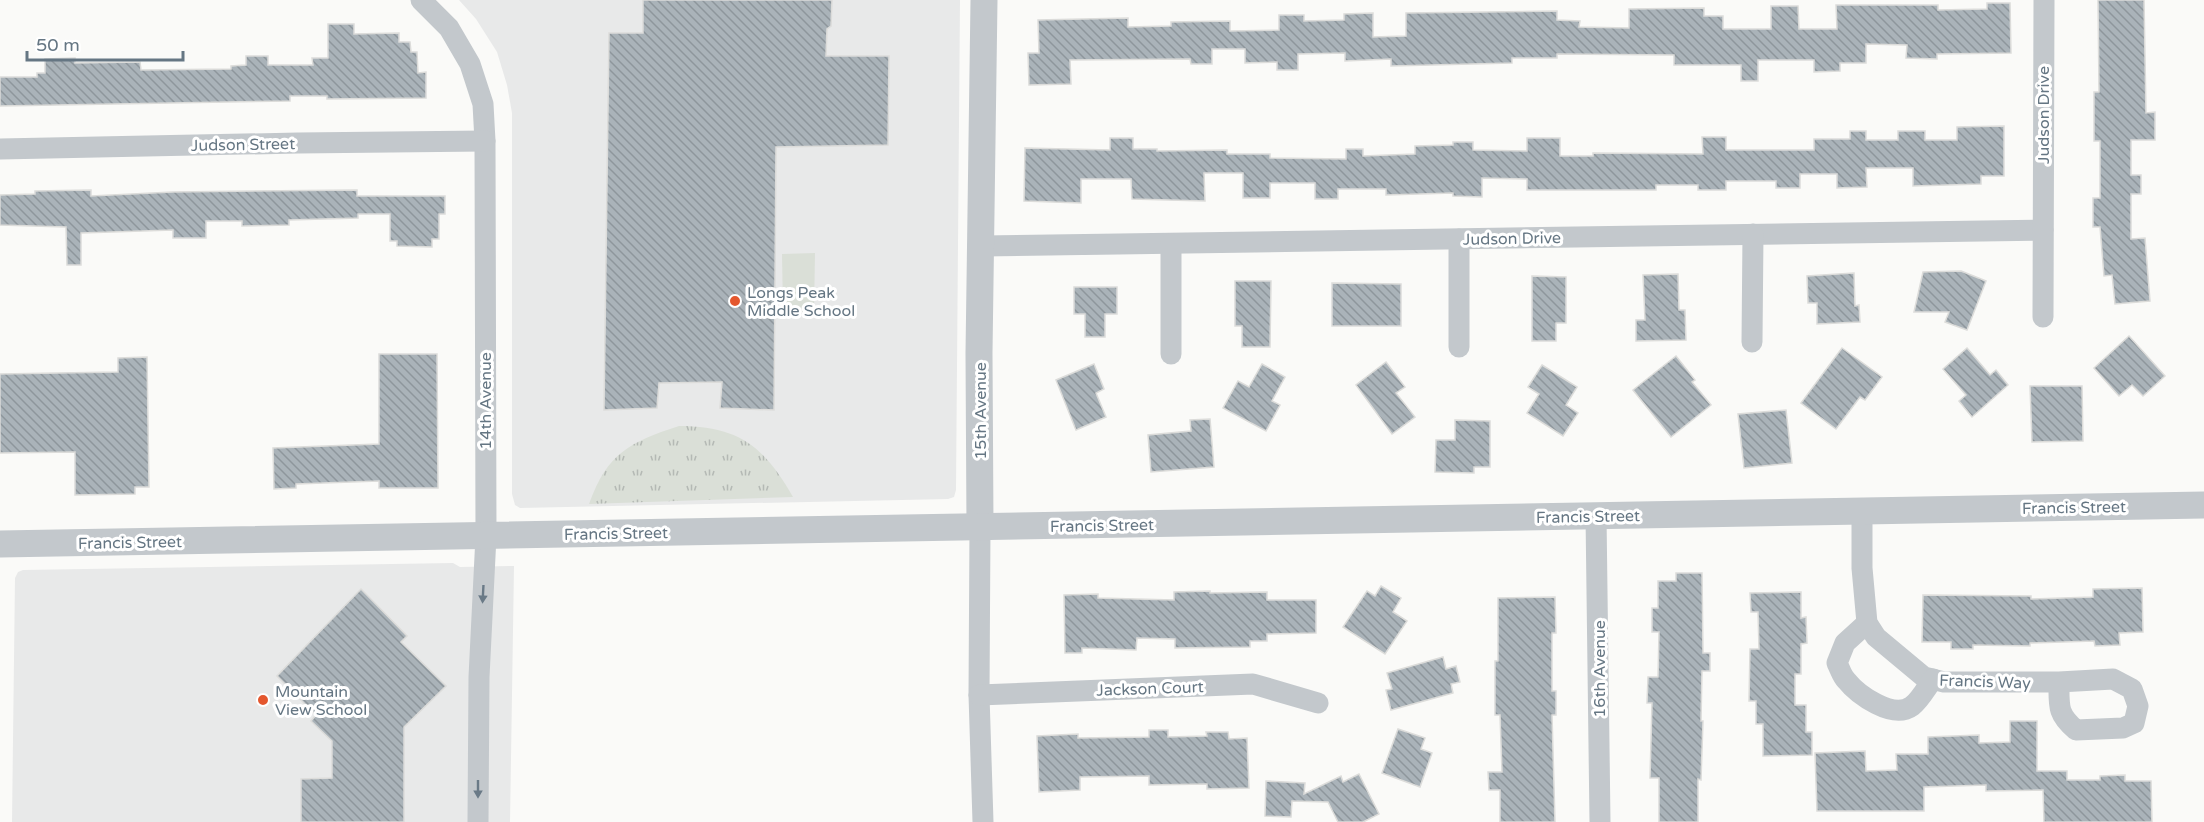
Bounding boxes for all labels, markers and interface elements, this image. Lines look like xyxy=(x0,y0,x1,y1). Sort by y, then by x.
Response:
scale bar xyxy=(27,24,183,62)
text: 50 m xyxy=(36,34,80,56)
street label: Judson Drive xyxy=(2034,66,2054,164)
street label: Judson Street xyxy=(191,134,295,156)
street label: Judson Drive xyxy=(1463,228,1561,250)
place label: Longs Peak Middle School xyxy=(747,283,855,321)
marker: Longs Peak Middle School xyxy=(728,294,742,308)
street label: 14th Avenue xyxy=(476,352,496,450)
street label: 15th Avenue xyxy=(971,362,991,460)
street label: Francis Street xyxy=(2022,497,2126,519)
street label: Francis Street xyxy=(1536,506,1640,528)
street label: Francis Street xyxy=(1050,515,1154,537)
street label: Francis Street xyxy=(564,523,668,545)
street label: Francis Street xyxy=(78,532,182,554)
one-way arrow xyxy=(478,584,487,603)
street label: 16th Avenue xyxy=(1590,620,1610,718)
street label: Francis Way xyxy=(1939,670,2031,694)
street label: Jackson Court xyxy=(1096,677,1204,701)
place label: Mountain View School xyxy=(275,682,367,720)
marker: Mountain View School xyxy=(256,693,270,707)
one-way arrow xyxy=(473,779,483,798)

